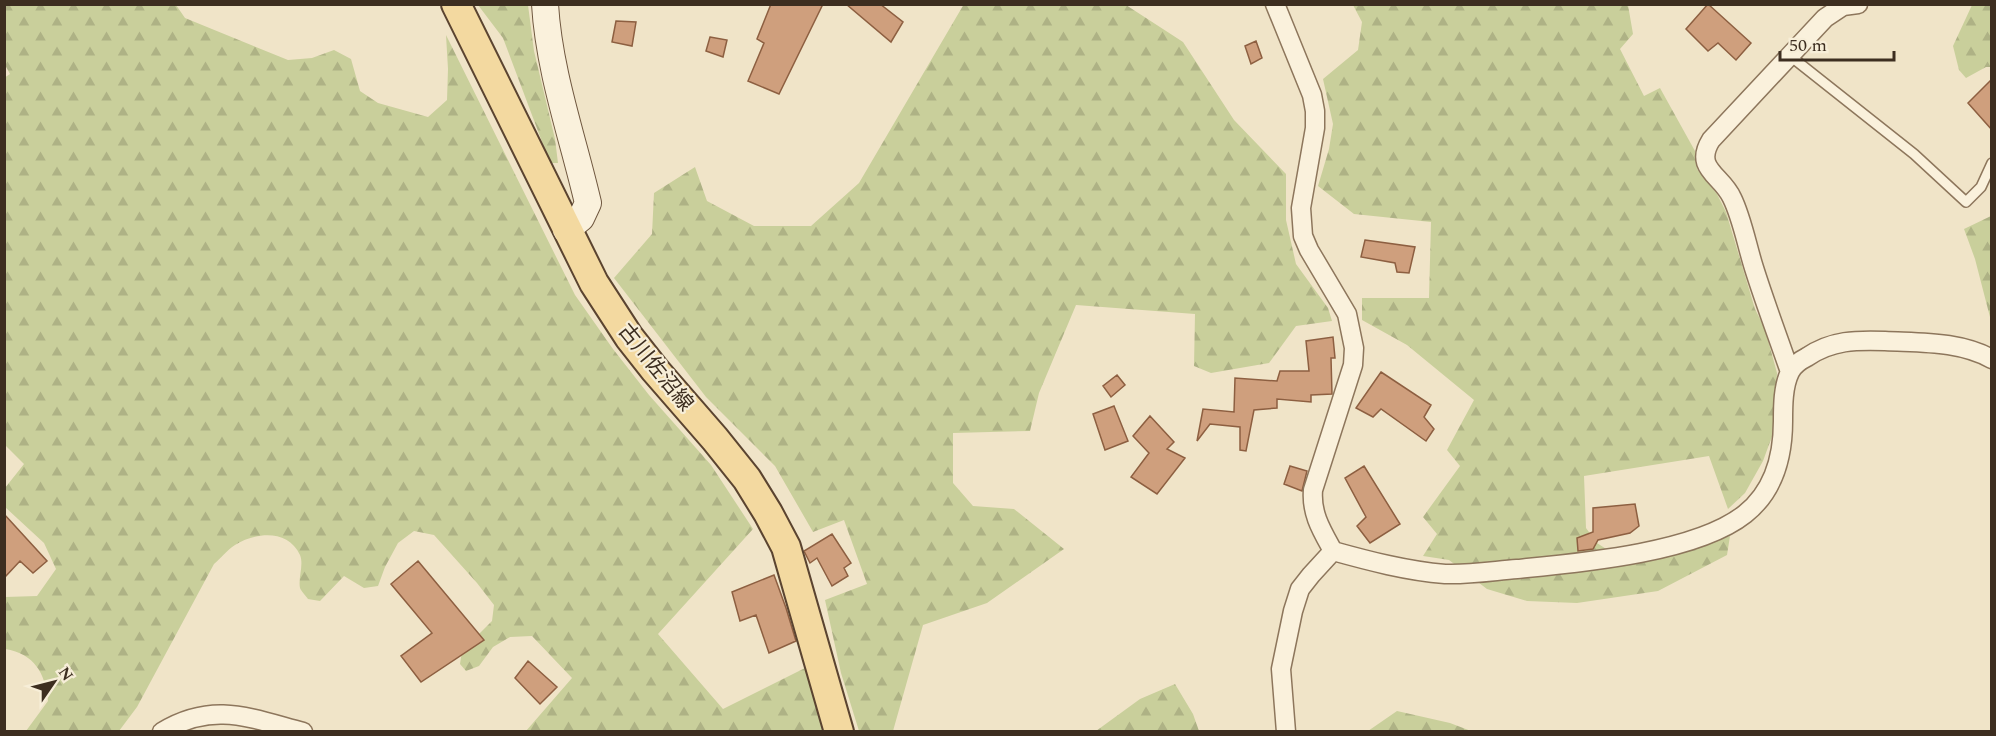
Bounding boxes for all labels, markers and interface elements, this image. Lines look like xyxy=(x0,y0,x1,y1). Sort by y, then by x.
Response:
scale bar xyxy=(1780,24,1894,62)
text: 50 m xyxy=(1789,32,1827,59)
street label: 古川佐沼線 xyxy=(610,317,701,418)
north arrow xyxy=(24,652,84,712)
text: N xyxy=(52,662,79,686)

